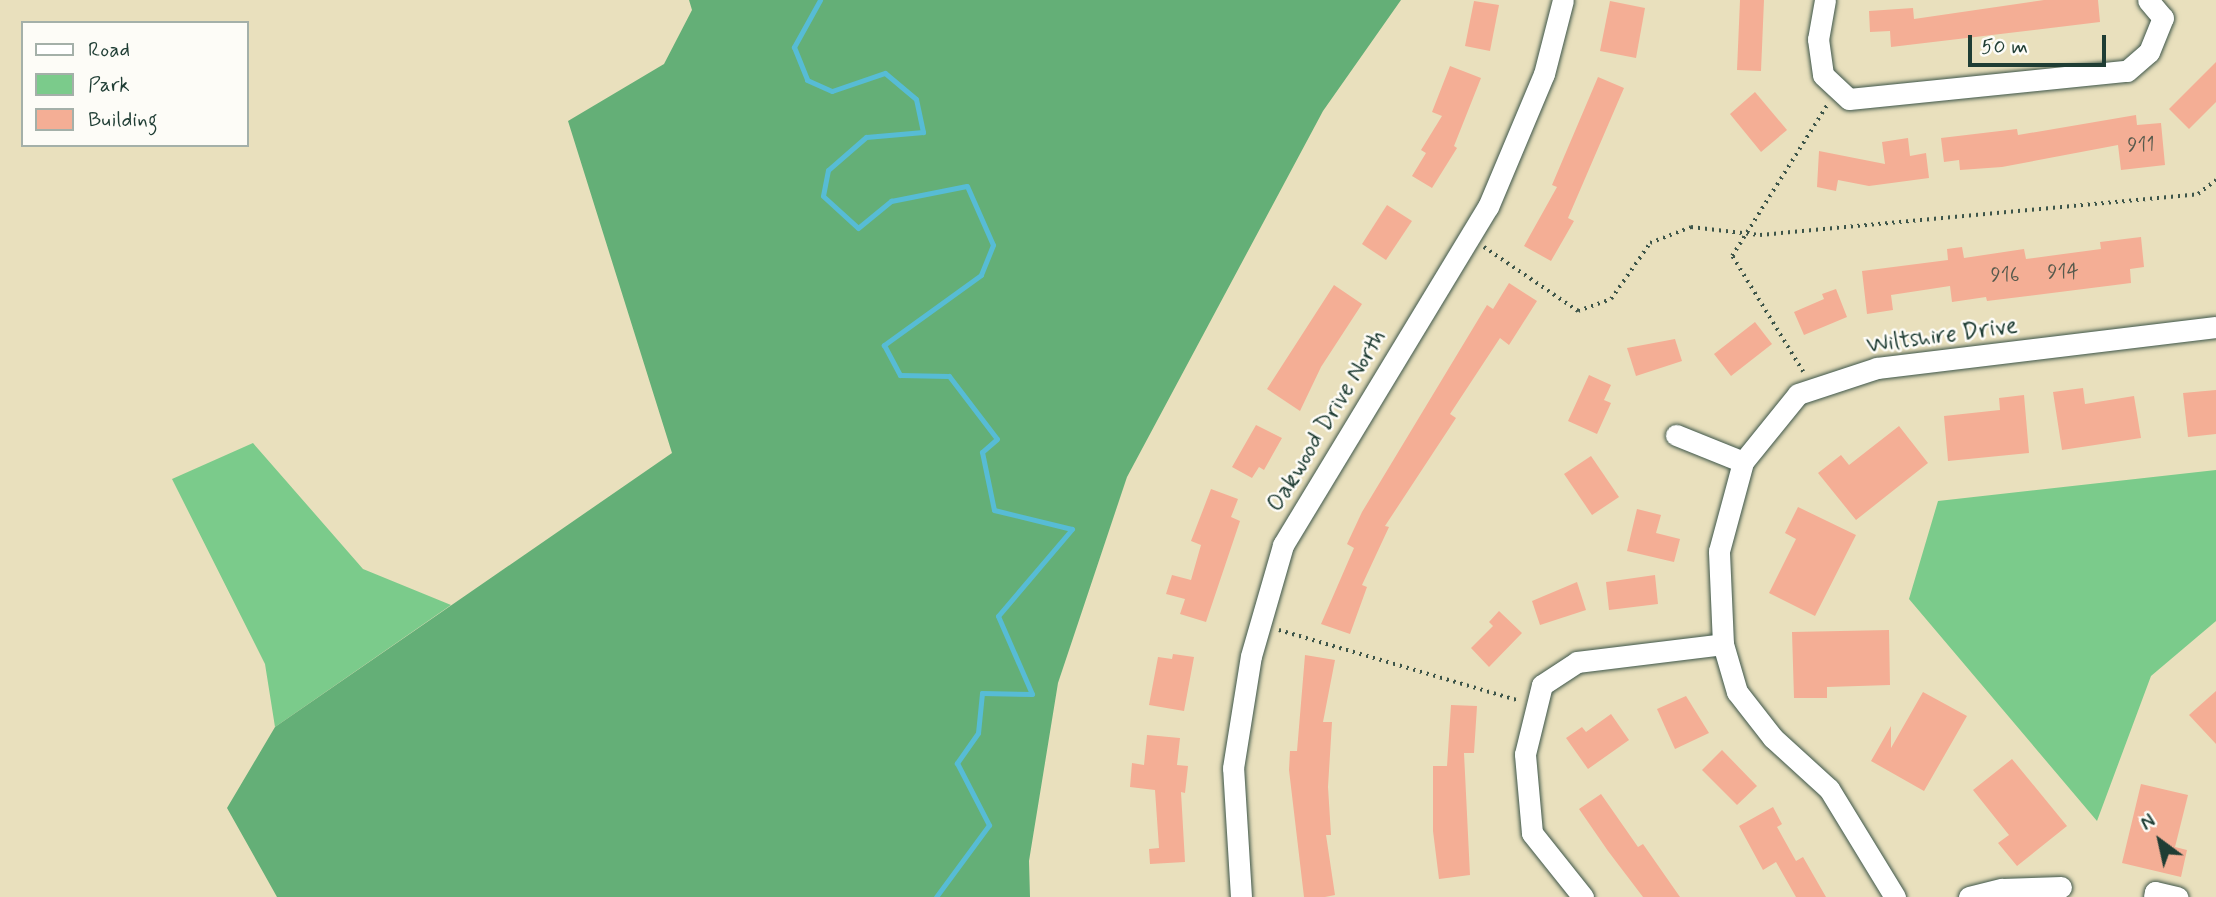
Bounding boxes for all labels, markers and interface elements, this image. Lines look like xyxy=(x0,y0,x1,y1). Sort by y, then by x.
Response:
legend xyxy=(21,21,248,147)
scale bar xyxy=(1971,21,2109,65)
text: 50 m xyxy=(1981,33,2028,61)
text: Road xyxy=(88,36,130,64)
text: Park xyxy=(88,71,130,99)
text: Building xyxy=(88,106,158,134)
house number: 911 xyxy=(2127,132,2155,158)
house number: 914 xyxy=(2047,259,2079,285)
house number: 916 xyxy=(1990,262,2020,288)
street label: Wiltshire Drive xyxy=(1866,311,2018,361)
street label: Oakwood Drive North xyxy=(1261,324,1393,518)
north arrow xyxy=(2125,806,2195,876)
text: N xyxy=(2136,809,2160,837)

